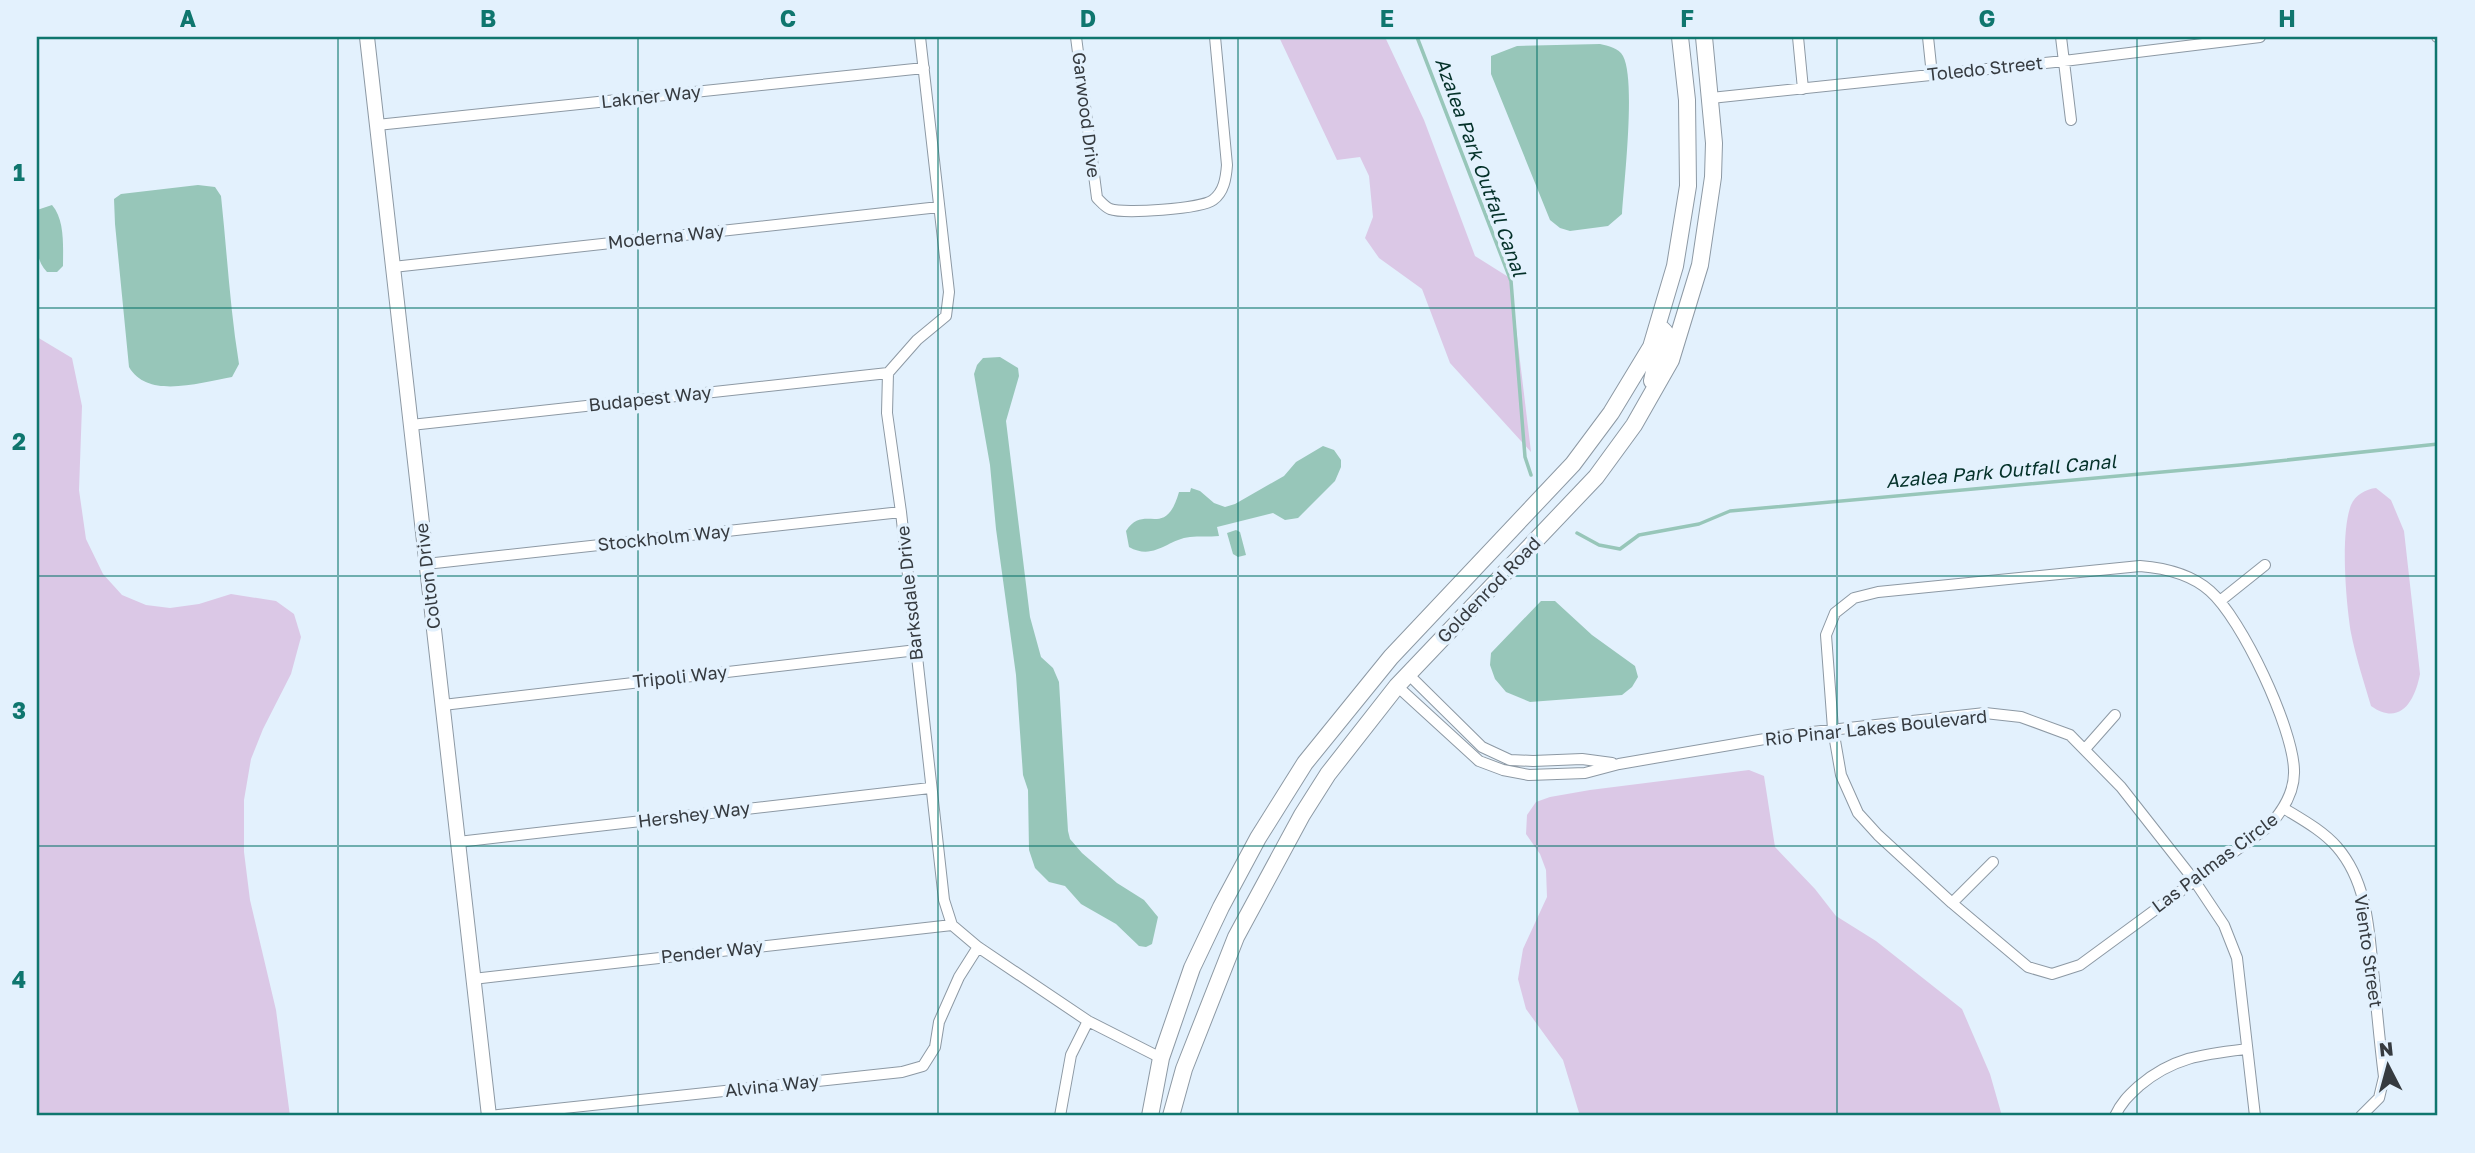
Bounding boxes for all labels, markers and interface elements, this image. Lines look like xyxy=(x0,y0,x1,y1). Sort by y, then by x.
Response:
text: A xyxy=(180,4,197,32)
text: B xyxy=(480,4,496,32)
text: C xyxy=(780,4,796,32)
text: D xyxy=(1080,4,1096,32)
text: E xyxy=(1380,4,1394,32)
text: F xyxy=(1680,4,1694,32)
text: G xyxy=(1979,4,1995,32)
text: H xyxy=(2278,4,2296,32)
street label: Garwood Drive xyxy=(1068,51,1106,179)
street label: Toledo Street xyxy=(1926,51,2044,85)
water label: Azalea Park Outfall Canal xyxy=(1431,54,1532,280)
street label: Lakner Way xyxy=(600,80,702,112)
text: 1 xyxy=(13,158,25,186)
street label: Moderna Way xyxy=(607,219,725,253)
street label: Budapest Way xyxy=(587,381,712,415)
text: 2 xyxy=(12,427,26,455)
water label: Azalea Park Outfall Canal xyxy=(1885,449,2118,492)
street label: Stockholm Way xyxy=(596,519,732,555)
street label: Colton Drive xyxy=(410,522,444,630)
street label: Barksdale Drive xyxy=(891,525,927,662)
street label: Goldenrod Road xyxy=(1432,532,1544,647)
street label: Tripoli Way xyxy=(632,660,728,692)
text: 3 xyxy=(12,696,26,724)
street label: Rio Pinar Lakes Boulevard xyxy=(1764,704,1988,750)
street label: Hershey Way xyxy=(637,796,751,832)
street label: Las Palmas Circle xyxy=(2147,808,2282,917)
street label: Viento Street xyxy=(2350,893,2388,1009)
street label: Pender Way xyxy=(660,935,764,967)
text: 4 xyxy=(12,965,26,993)
north arrow xyxy=(2352,1030,2422,1100)
text: N xyxy=(2378,1036,2395,1061)
street label: Alvina Way xyxy=(724,1069,820,1101)

